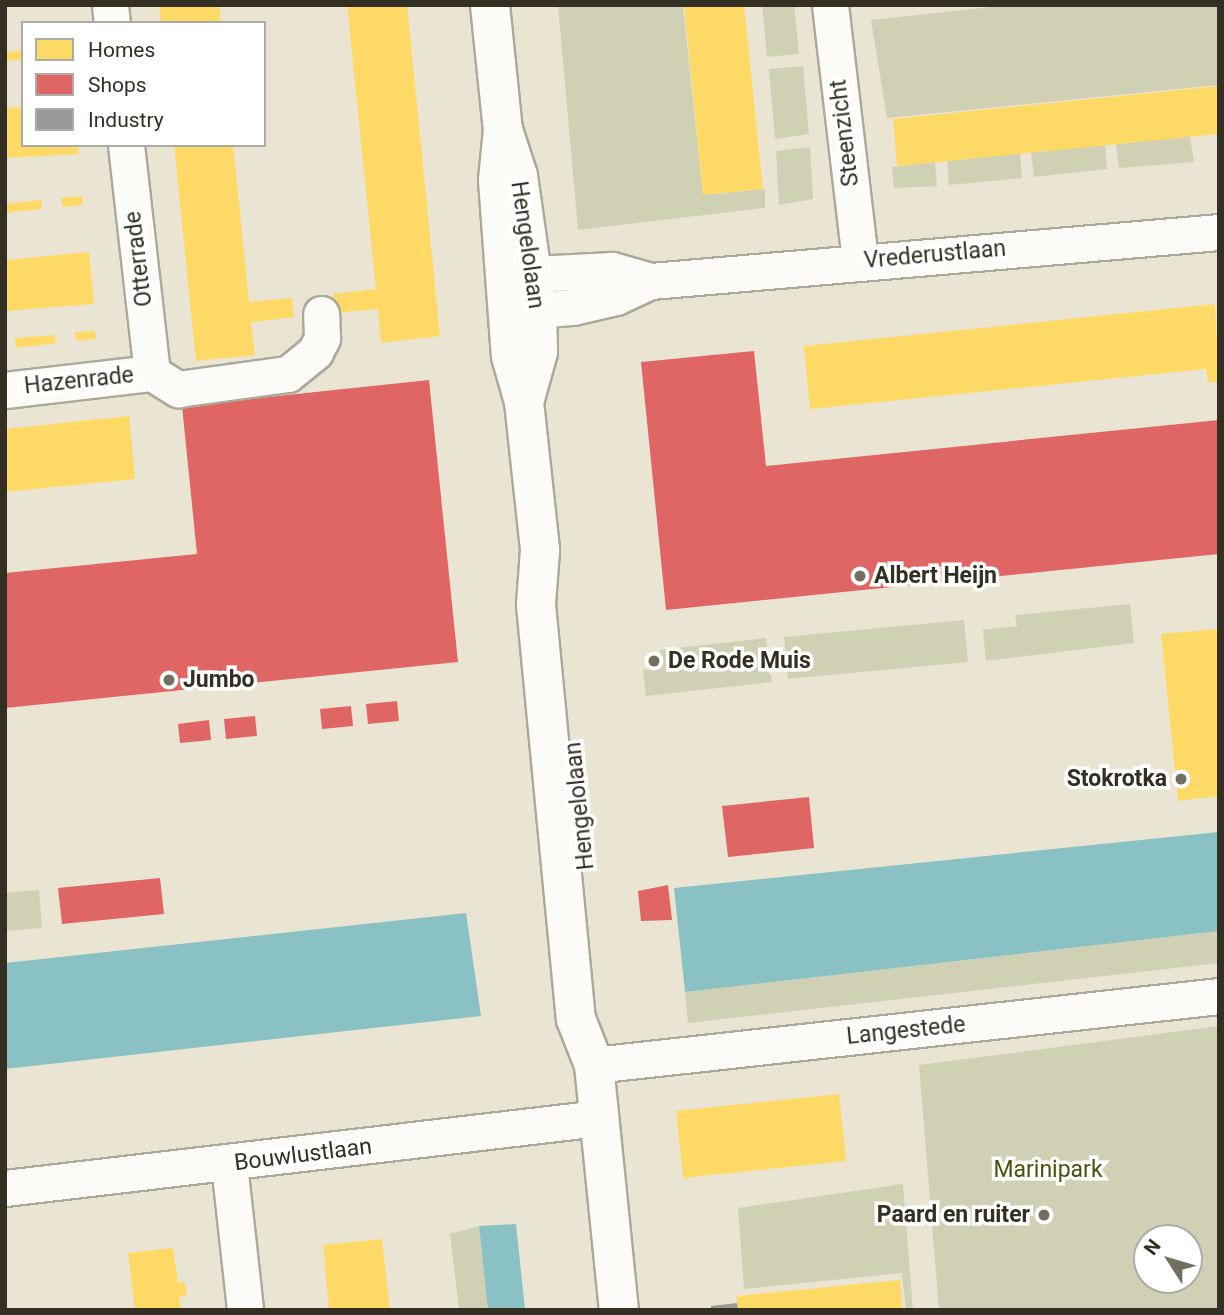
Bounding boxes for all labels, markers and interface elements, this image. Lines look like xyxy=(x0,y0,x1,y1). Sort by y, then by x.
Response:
legend xyxy=(21,21,266,147)
text: Homes xyxy=(88,38,155,62)
text: Shops xyxy=(88,73,147,97)
street label: Steenzicht xyxy=(825,78,865,188)
text: Industry xyxy=(88,108,164,132)
street label: Hengelolaan xyxy=(504,179,550,311)
street label: Otterrade xyxy=(119,210,159,308)
street label: Vrederustlaan xyxy=(863,235,1007,275)
street label: Hazenrade xyxy=(23,362,135,400)
place label: Albert Heijn xyxy=(874,562,997,590)
marker: Albert Heijn xyxy=(852,568,868,584)
place label: De Rode Muis xyxy=(668,647,811,675)
marker: De Rode Muis xyxy=(646,653,662,669)
place label: Jumbo xyxy=(183,666,255,694)
marker: Jumbo xyxy=(161,672,177,688)
street label: Hengelolaan xyxy=(560,741,600,871)
place label: Stokrotka xyxy=(1067,765,1167,793)
marker: Stokrotka xyxy=(1173,771,1189,787)
street label: Langestede xyxy=(845,1011,967,1051)
street label: Bouwlustlaan xyxy=(233,1133,373,1177)
park label: Marinipark xyxy=(993,1156,1103,1184)
place label: Paard en ruiter xyxy=(877,1201,1030,1229)
marker: Paard en ruiter xyxy=(1036,1207,1052,1223)
north arrow xyxy=(1133,1224,1203,1294)
text: N xyxy=(1139,1235,1166,1260)

